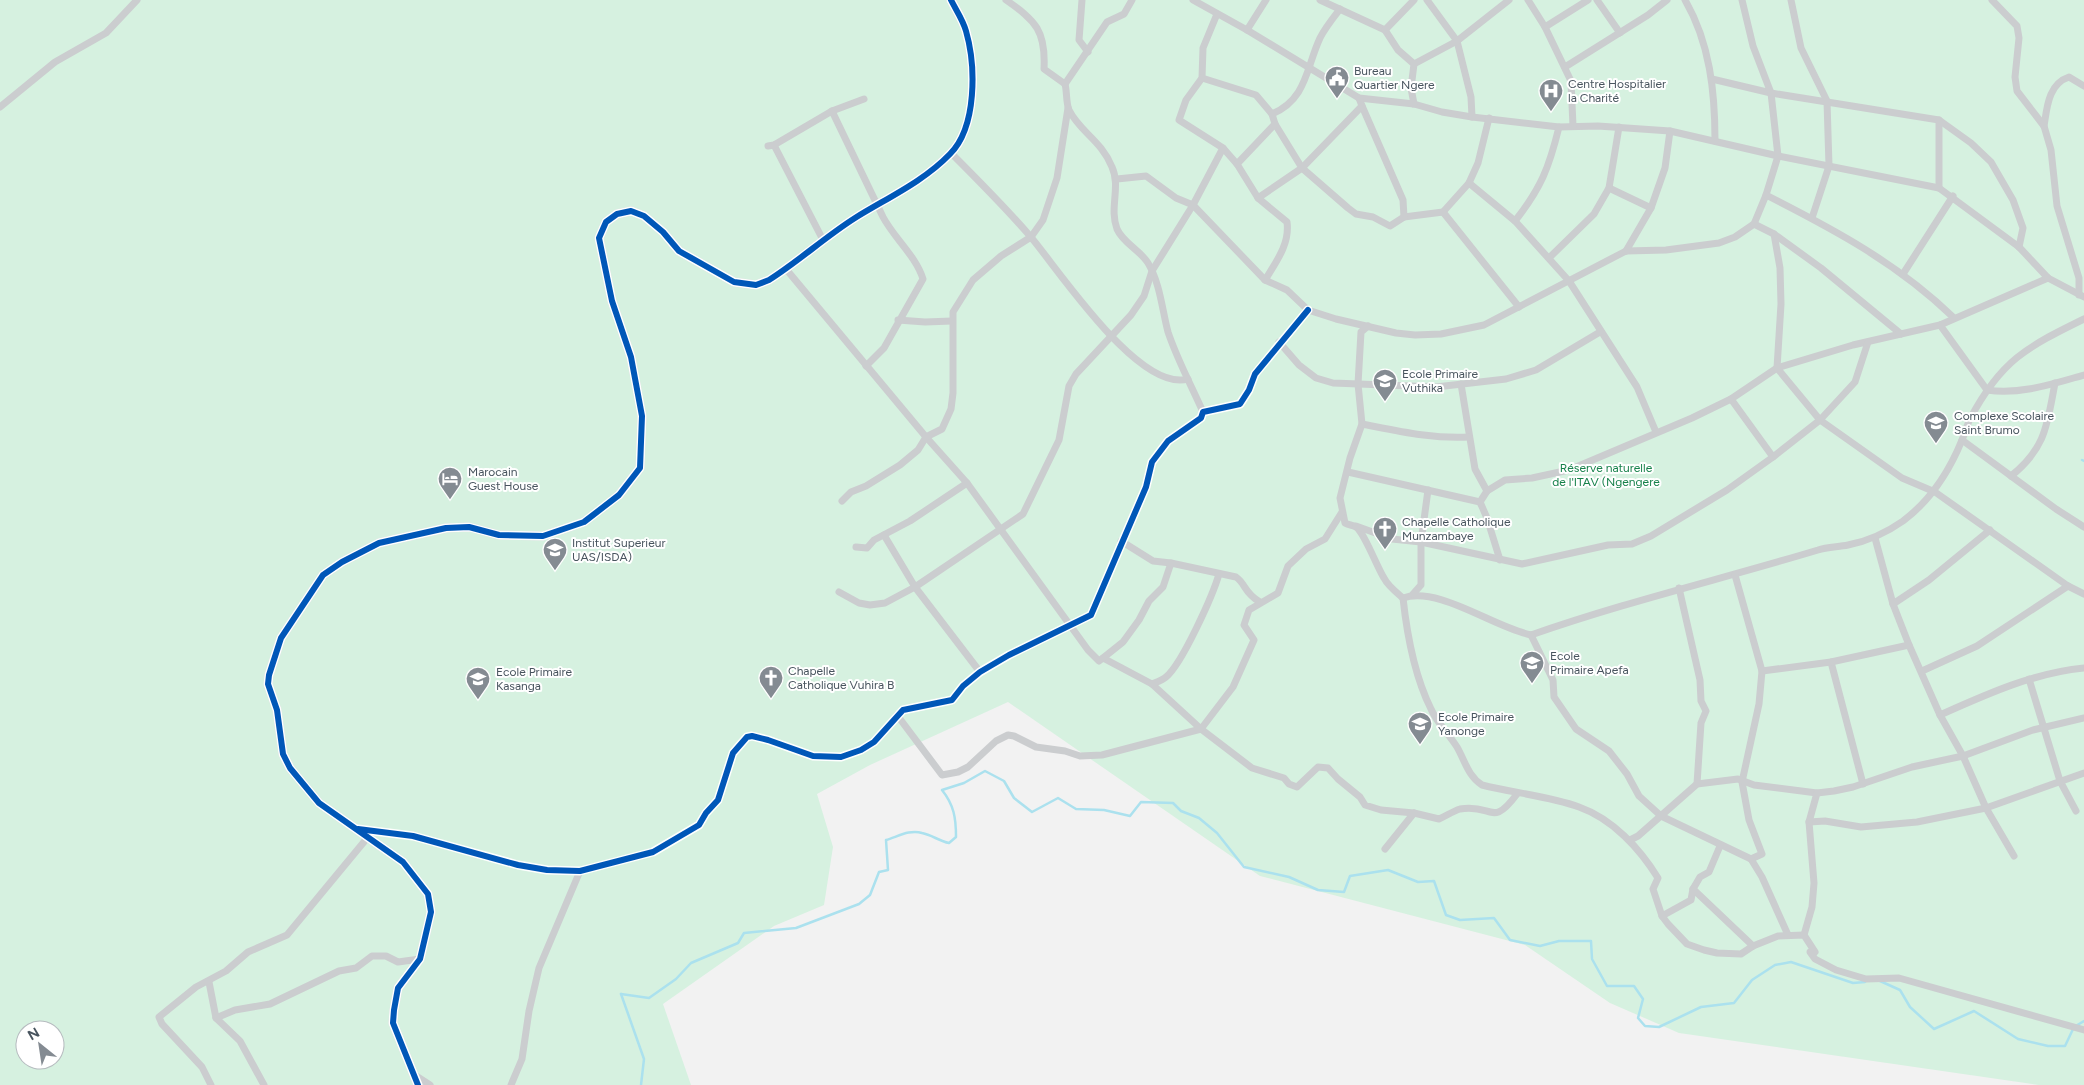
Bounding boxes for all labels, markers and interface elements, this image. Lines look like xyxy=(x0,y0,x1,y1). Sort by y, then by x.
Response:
place label: Bureau Quartier Ngere xyxy=(1354,64,1435,92)
public building icon: Bureau Quartier Ngere xyxy=(1324,65,1350,99)
place label: Centre Hospitalier la Charité xyxy=(1568,77,1666,105)
hospital icon: Centre Hospitalier la Charité xyxy=(1538,78,1564,112)
place label: Ecole Primaire Vuthika xyxy=(1402,367,1479,395)
school or university icon: Ecole Primaire Vuthika xyxy=(1372,368,1398,402)
place label: Complexe Scolaire Saint Brumo xyxy=(1954,409,2055,437)
school or university icon: Complexe Scolaire Saint Brumo xyxy=(1923,410,1949,444)
park label: Réserve naturelle de l'ITAV (Ngengere xyxy=(1552,461,1660,489)
place label: Marocain Guest House xyxy=(468,465,539,493)
hotel icon: Marocain Guest House xyxy=(437,466,463,500)
place label: Chapelle Catholique Munzambaye xyxy=(1402,515,1511,543)
church icon: Chapelle Catholique Munzambaye xyxy=(1372,516,1398,550)
place label: Institut Superieur UAS/ISDA) xyxy=(572,536,665,564)
school or university icon: Institut Superieur UAS/ISDA) xyxy=(542,537,568,571)
place label: Ecole Primaire Apefa xyxy=(1550,649,1629,677)
school or university icon: Ecole Primaire Apefa xyxy=(1519,650,1545,684)
place label: Chapelle Catholique Vuhira B xyxy=(788,664,894,692)
place label: Ecole Primaire Kasanga xyxy=(496,665,573,693)
church icon: Chapelle Catholique Vuhira B xyxy=(758,665,784,699)
school or university icon: Ecole Primaire Kasanga xyxy=(465,666,491,700)
place label: Ecole Primaire Yanonge xyxy=(1438,710,1515,738)
school or university icon: Ecole Primaire Yanonge xyxy=(1407,711,1433,745)
north arrow xyxy=(15,1020,65,1070)
text: N xyxy=(25,1024,43,1044)

